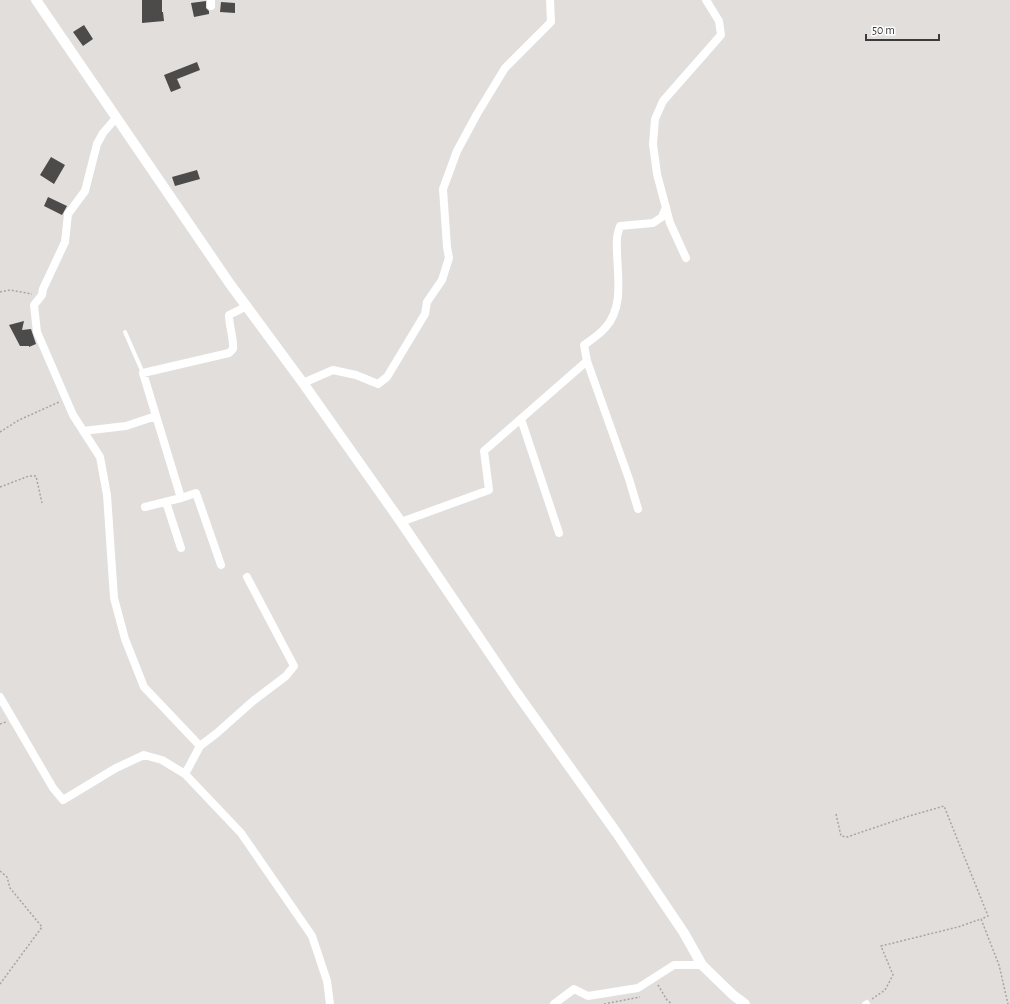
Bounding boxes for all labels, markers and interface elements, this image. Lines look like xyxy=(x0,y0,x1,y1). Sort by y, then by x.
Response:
scale bar xyxy=(866,16,939,42)
text: 50 m xyxy=(872,24,895,36)

